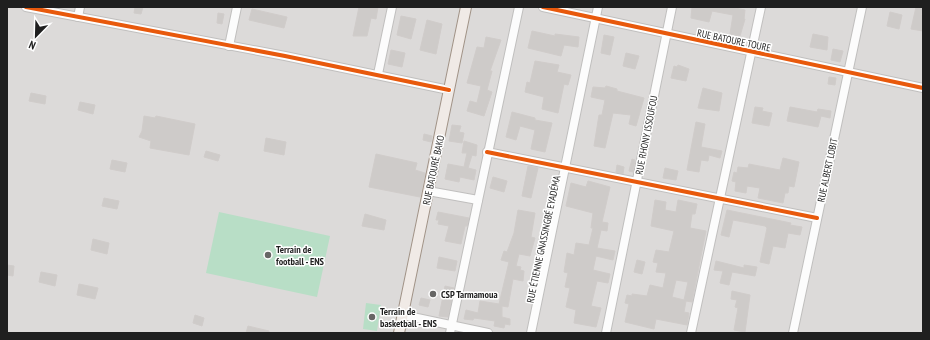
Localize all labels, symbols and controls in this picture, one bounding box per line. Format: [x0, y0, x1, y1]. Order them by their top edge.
north arrow [16, 16, 56, 56]
street label: RUE BATOURE TOURE [696, 26, 772, 55]
text: N [27, 38, 38, 53]
street label: RUE RHONY ISSOUFOU [632, 94, 661, 176]
street label: RUE BATOURÉ BAKO [420, 134, 447, 206]
street label: RUE ALBERT LOBIT [814, 136, 841, 203]
street label: RUE ÉTIENNE GNASSINGBÉ EYADÉMA [524, 174, 563, 304]
place label: Terrain de football - ENS [276, 243, 325, 268]
marker: Terrain de football - ENS [263, 250, 273, 260]
place label: CSP Tarmamoua [441, 288, 498, 301]
marker: CSP Tarmamoua [428, 289, 438, 299]
place label: Terrain de basketball - ENS [380, 305, 437, 330]
marker: Terrain de basketball - ENS [367, 312, 377, 322]

